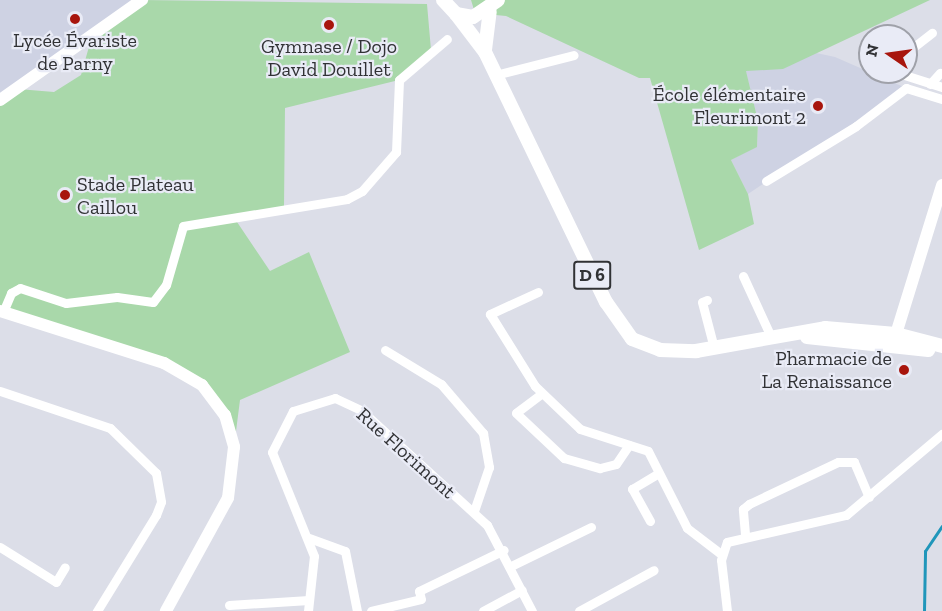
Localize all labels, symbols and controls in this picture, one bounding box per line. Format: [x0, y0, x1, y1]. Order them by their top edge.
marker: Lycée Évariste de Parny [68, 12, 82, 26]
marker: Gymnase / Dojo David Douillet [322, 18, 336, 32]
north arrow [858, 24, 918, 84]
place label: Lycée Évariste de Parny [13, 28, 137, 75]
place label: Gymnase / Dojo David Douillet [261, 35, 397, 82]
text: N [861, 42, 883, 58]
place label: École élémentaire Fleurimont 2 [653, 83, 806, 130]
marker: École élémentaire Fleurimont 2 [811, 99, 825, 113]
place label: Stade Plateau Caillou [77, 172, 194, 219]
marker: Stade Plateau Caillou [58, 188, 72, 202]
road number: D 6 [572, 260, 612, 290]
place label: Pharmacie de La Renaissance [761, 346, 892, 393]
marker: Pharmacie de La Renaissance [897, 363, 911, 377]
street label: Rue Florimont [352, 402, 460, 504]

